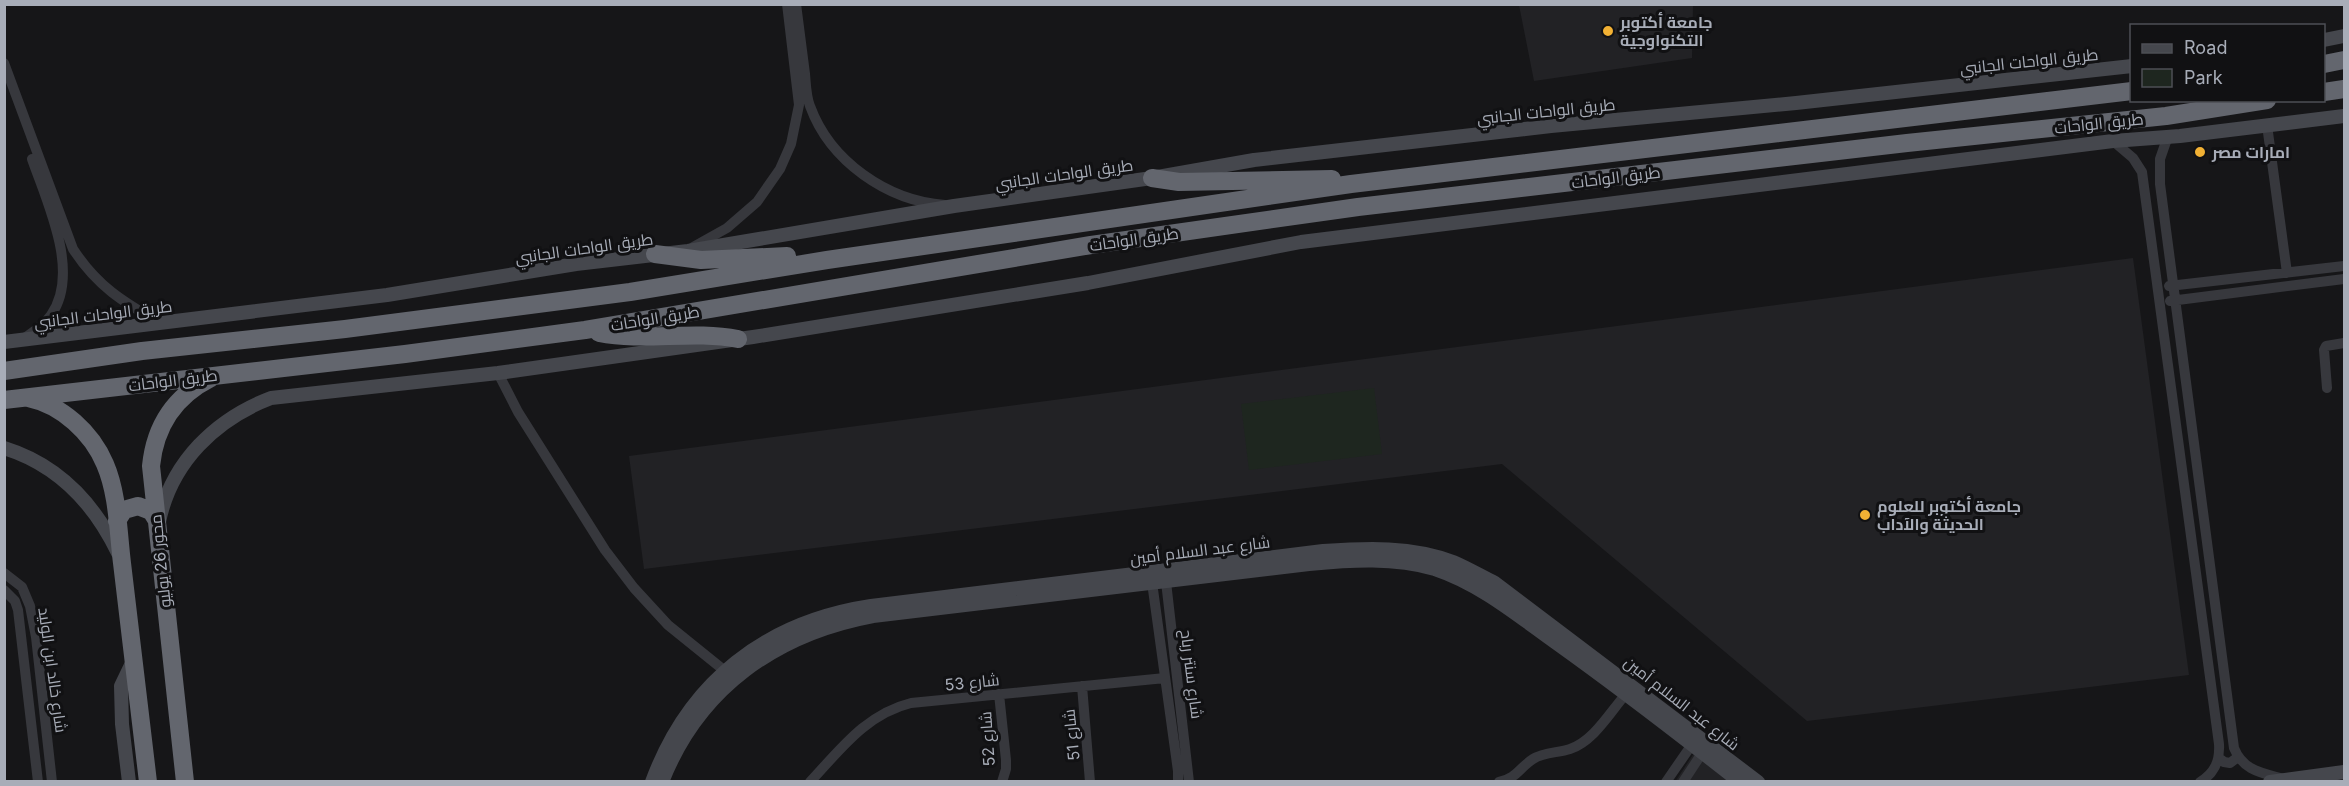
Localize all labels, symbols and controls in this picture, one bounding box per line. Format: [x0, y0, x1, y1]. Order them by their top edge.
place label: جامعة أكتوبر التكنواوجية [1619, 12, 1713, 50]
marker: جامعة أكتوبر التكنواوجية [1601, 24, 1615, 38]
legend [2130, 24, 2325, 102]
text: Road [2184, 37, 2227, 58]
street label: طريق الواحات الجانبي [1959, 44, 2100, 82]
text: Park [2184, 67, 2223, 88]
street label: طريق الواحات الجانبي [1476, 94, 1617, 132]
street label: طريق الواحات [2053, 108, 2145, 139]
place label: امارات مصر [2211, 142, 2290, 162]
marker: امارات مصر [2193, 145, 2207, 159]
street label: طريق الواحات الجانبي [994, 154, 1135, 198]
street label: طريق الواحات [1570, 162, 1662, 193]
street label: طريق الواحات [1088, 223, 1180, 256]
street label: طريق الواحات الجانبي [514, 228, 655, 272]
street label: طريق الواحات الجانبي [33, 296, 174, 336]
street label: طريق الواحات [609, 301, 701, 336]
street label: طريق الواحات [127, 365, 219, 396]
place label: جامعة أكتوبر للعلوم الحديثة والآداب [1877, 496, 2021, 534]
marker: جامعة أكتوبر للعلوم الحديثة والآداب [1858, 508, 1872, 522]
street label: محور 26 يوليو [145, 513, 175, 609]
street label: شارع عبد السلام أمين [1129, 531, 1271, 570]
street label: شارع خالد ابن الوليد [32, 606, 72, 734]
street label: شارع سنتر رباح [1175, 628, 1207, 720]
street label: شارع عبد السلام أمين [1619, 652, 1744, 756]
street label: شارع 53 [944, 669, 1001, 697]
street label: شارع 51 [1058, 708, 1086, 762]
street label: شارع 52 [975, 711, 1001, 767]

